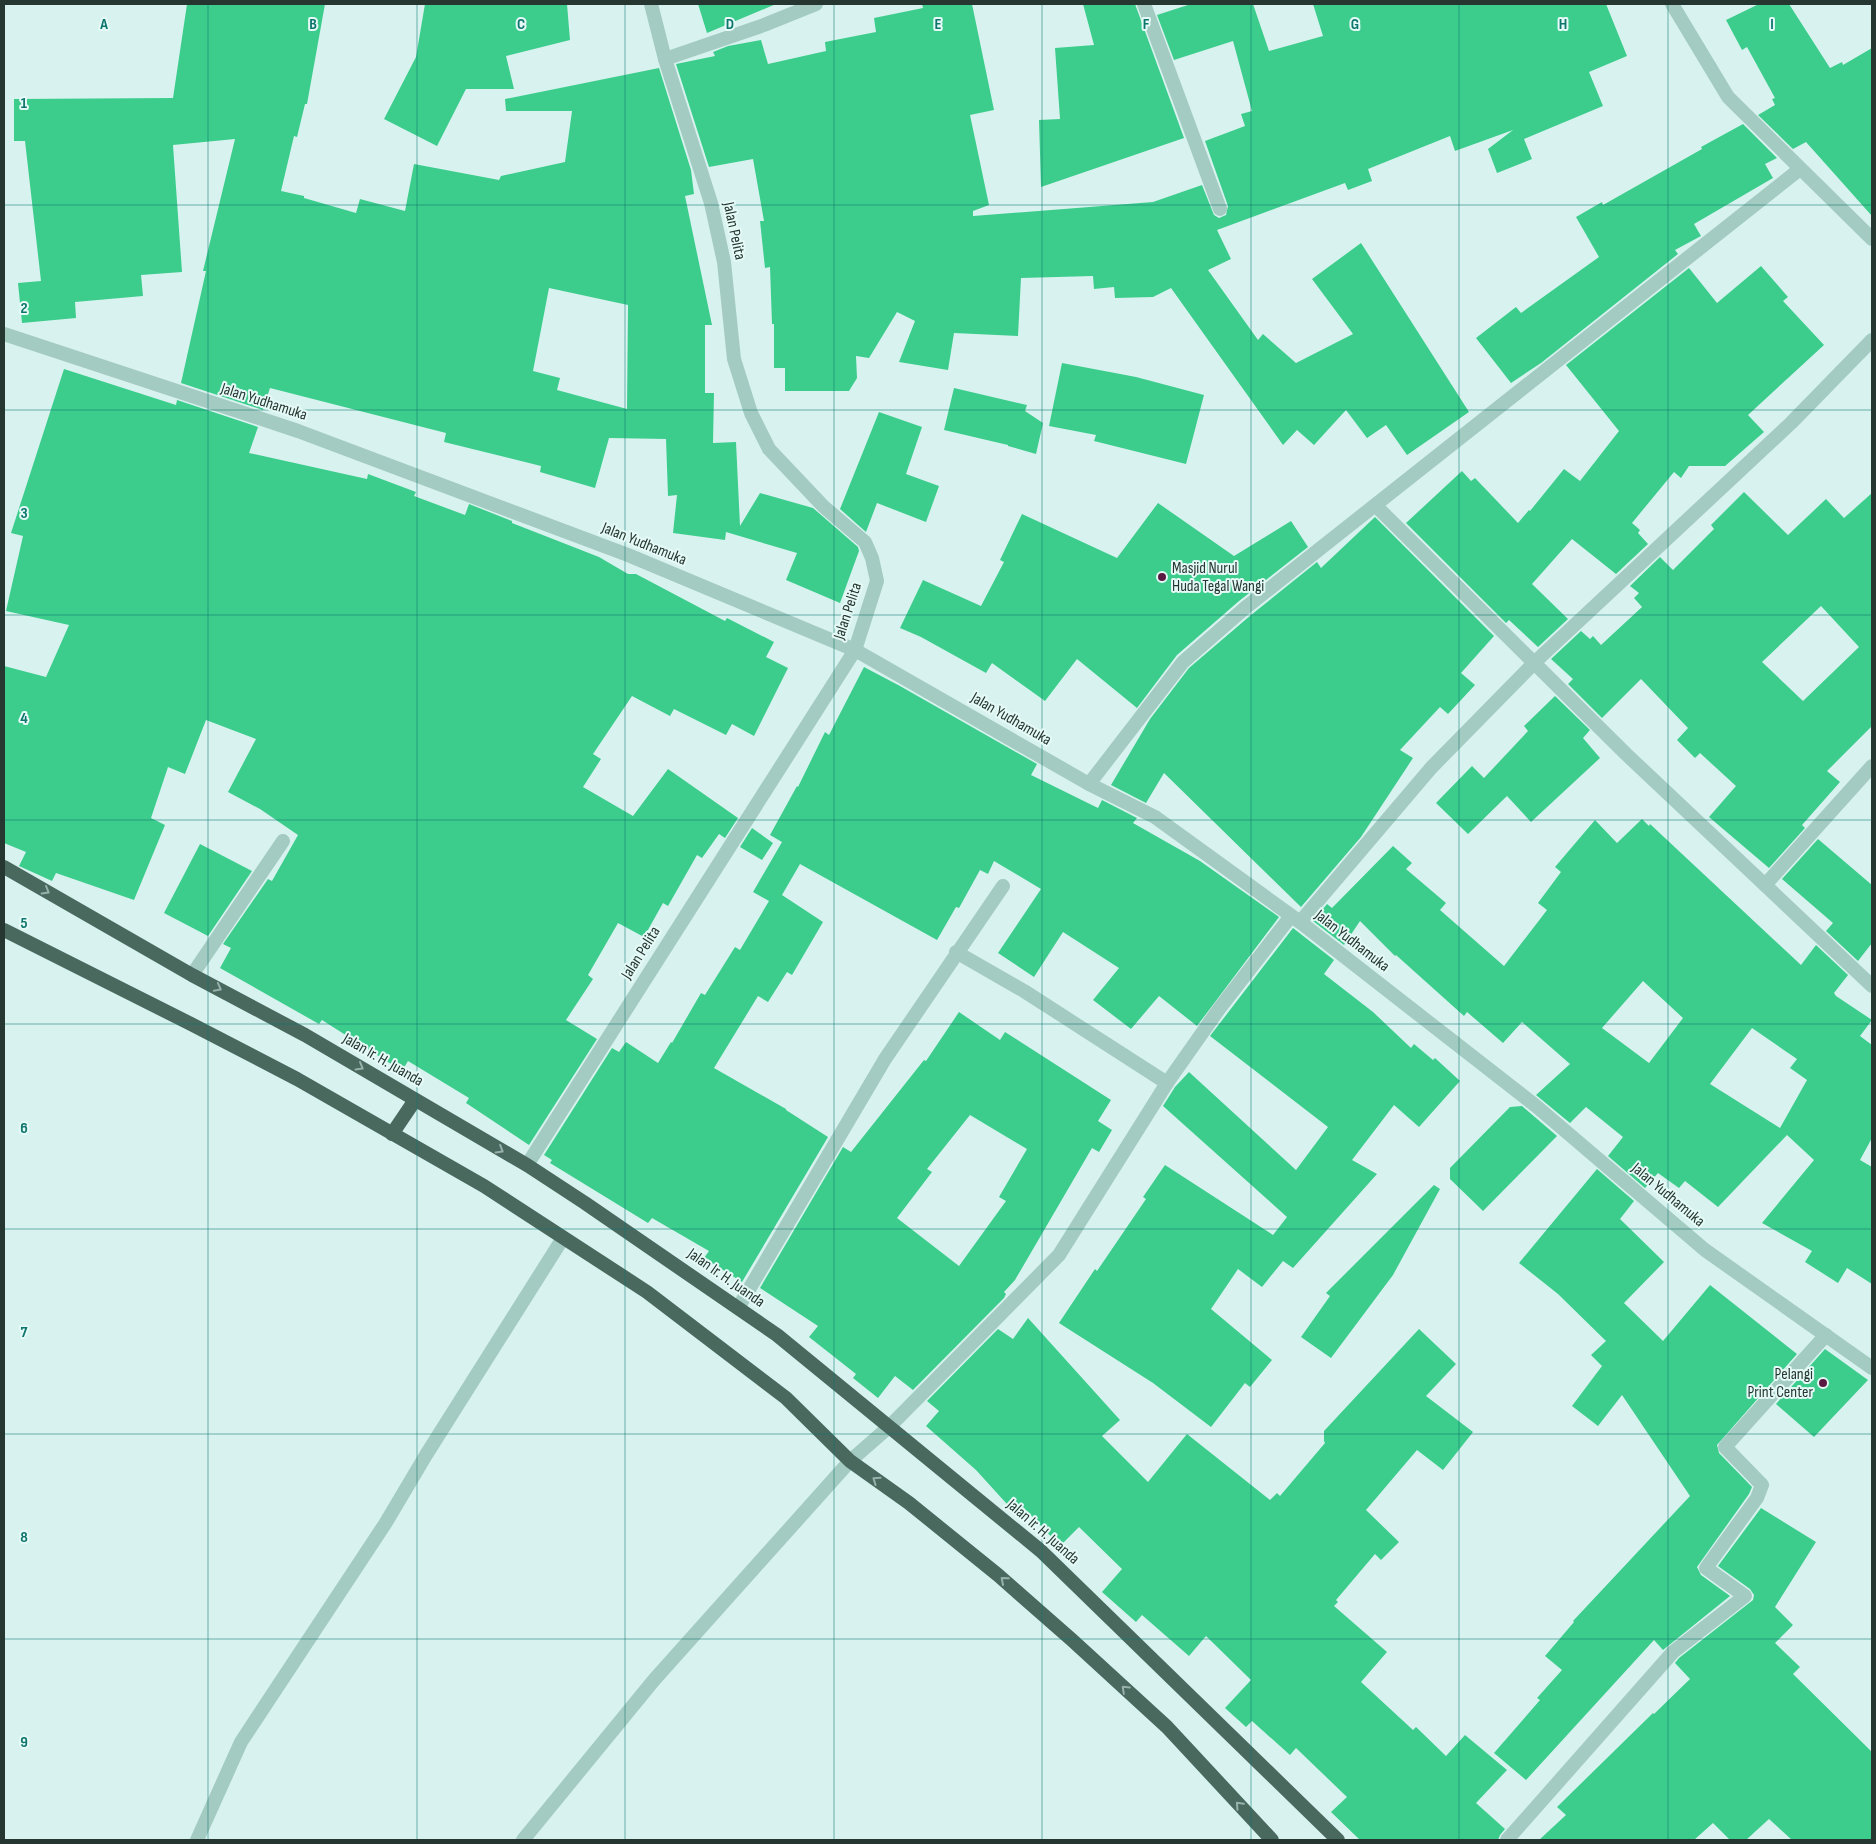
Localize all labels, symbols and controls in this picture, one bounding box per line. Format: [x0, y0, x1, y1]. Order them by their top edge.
text: A [99, 15, 108, 34]
text: B [309, 15, 317, 34]
text: C [517, 15, 525, 34]
text: D [726, 15, 734, 34]
text: E [935, 15, 942, 34]
text: F [1143, 15, 1150, 34]
text: G [1351, 15, 1359, 34]
text: H [1559, 15, 1567, 34]
text: I [1770, 15, 1774, 34]
text: 1 [21, 94, 28, 113]
street label: Jalan Pelita [718, 199, 749, 262]
text: 2 [20, 299, 28, 318]
street label: Jalan Yudhamuka [218, 379, 310, 425]
text: 3 [20, 504, 28, 523]
street label: Jalan Yudhamuka [598, 518, 689, 570]
place label: Masjid Nurul Huda Tegal Wangi [1172, 559, 1264, 596]
marker: Masjid Nurul Huda Tegal Wangi [1156, 571, 1168, 583]
street label: Jalan Pelita [830, 580, 866, 643]
street label: Jalan Yudhamuka [967, 688, 1055, 750]
text: 4 [20, 709, 28, 728]
one-way arrow [41, 885, 50, 895]
street label: Jalan Yudhamuka [1310, 905, 1393, 976]
text: 5 [20, 914, 28, 933]
street label: Jalan Pelita [617, 923, 665, 984]
one-way arrow [212, 982, 221, 992]
street label: Jalan Ir. H. Juanda [338, 1029, 427, 1091]
one-way arrow [354, 1061, 363, 1071]
text: 6 [20, 1119, 28, 1138]
one-way arrow [494, 1143, 503, 1153]
street label: Jalan Yudhamuka [1627, 1158, 1708, 1231]
street label: Jalan Ir. H. Juanda [683, 1244, 768, 1312]
text: 7 [21, 1323, 28, 1342]
place label: Pelangi Print Center [1748, 1365, 1813, 1402]
marker: Pelangi Print Center [1817, 1377, 1829, 1389]
one-way arrow [872, 1477, 882, 1486]
street label: Jalan Ir. H. Juanda [1002, 1495, 1083, 1569]
text: 8 [20, 1528, 28, 1547]
one-way arrow [1000, 1577, 1009, 1586]
one-way arrow [1122, 1686, 1131, 1695]
text: 9 [20, 1733, 28, 1752]
one-way arrow [1236, 1801, 1245, 1810]

